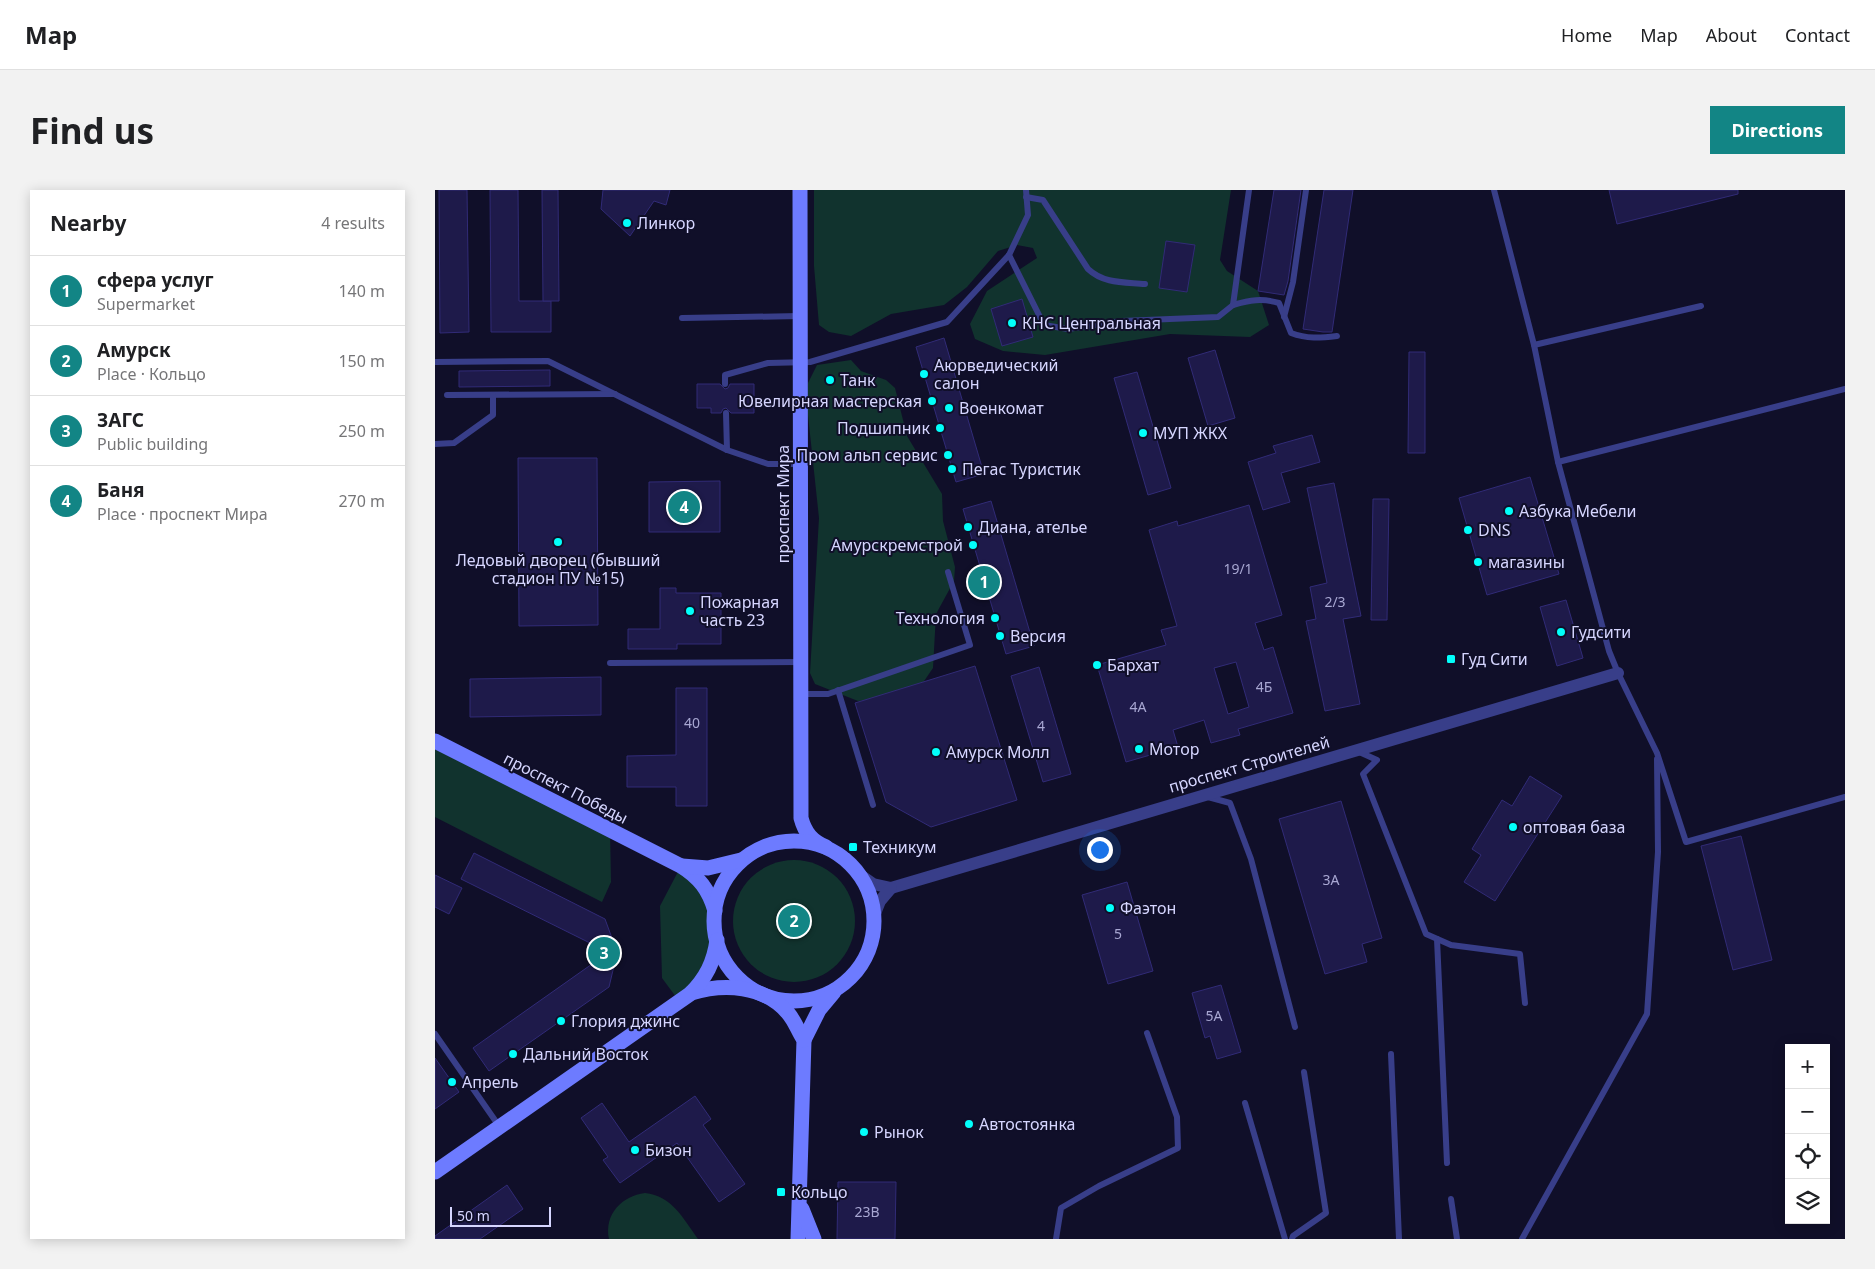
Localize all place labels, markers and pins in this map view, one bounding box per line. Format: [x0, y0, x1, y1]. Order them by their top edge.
place label: Линкор [637, 212, 695, 234]
marker: Линкор [621, 217, 633, 229]
place label: КНС Центральная [1022, 312, 1161, 334]
marker: КНС Центральная [1006, 317, 1018, 329]
place label: Аюрведический салон [934, 354, 1059, 394]
marker: Аюрведический салон [918, 368, 930, 380]
place label: Танк [840, 369, 876, 391]
marker: Танк [824, 374, 836, 386]
place label: Ювелирная мастерская [738, 390, 922, 412]
marker: Ювелирная мастерская [926, 395, 938, 407]
place label: Военкомат [959, 397, 1044, 419]
marker: Военкомат [943, 402, 955, 414]
place label: Подшипник [837, 417, 930, 439]
marker: Подшипник [934, 422, 946, 434]
place label: МУП ЖКХ [1153, 422, 1228, 444]
marker: МУП ЖКХ [1137, 427, 1149, 439]
place label: Пром альп сервис [797, 444, 938, 466]
marker: Пром альп сервис [942, 449, 954, 461]
place label: Пегас Туристик [962, 458, 1081, 480]
marker: Пегас Туристик [946, 463, 958, 475]
pin: 4 [668, 488, 700, 526]
place label: Азбука Мебели [1519, 500, 1637, 522]
marker: Азбука Мебели [1503, 505, 1515, 517]
place label: Диана, ателье [978, 516, 1088, 538]
place label: DNS [1478, 519, 1511, 541]
marker: Диана, ателье [962, 521, 974, 533]
marker: DNS [1462, 524, 1474, 536]
place label: Амурскремстрой [831, 534, 963, 556]
marker: Ледовый дворец (бывший cтадион ПУ №15) [552, 536, 564, 548]
marker: Амурскремстрой [967, 539, 979, 551]
place label: Ледовый дворец (бывший cтадион ПУ №15) [456, 549, 660, 589]
place label: магазины [1488, 551, 1565, 573]
marker: магазины [1472, 556, 1484, 568]
pin: 1 [968, 563, 1000, 601]
place label: Пожарная часть 23 [700, 591, 779, 631]
marker: Пожарная часть 23 [684, 605, 696, 617]
place label: Технология [896, 607, 985, 629]
marker: Технология [989, 612, 1001, 624]
place label: Гудсити [1571, 621, 1631, 643]
place label: Версия [1010, 625, 1066, 647]
marker: Гудсити [1555, 626, 1567, 638]
marker: Версия [994, 630, 1006, 642]
place label: Гуд Сити [1461, 648, 1528, 670]
marker: Гуд Сити [1445, 653, 1457, 665]
place label: Бархат [1107, 654, 1160, 676]
marker: Бархат [1091, 659, 1103, 671]
place label: Мотор [1149, 738, 1199, 760]
place label: Амурск Молл [946, 741, 1050, 763]
marker: Мотор [1133, 743, 1145, 755]
marker: Амурск Молл [930, 746, 942, 758]
place label: оптовая база [1523, 816, 1625, 838]
marker: оптовая база [1507, 821, 1519, 833]
place label: Техникум [863, 836, 937, 858]
marker: Техникум [847, 841, 859, 853]
place label: Фаэтон [1120, 897, 1176, 919]
pin: 2 [778, 902, 810, 940]
marker: Фаэтон [1104, 902, 1116, 914]
pin: 3 [588, 934, 620, 972]
place label: Глория джинс [571, 1010, 680, 1032]
marker: Глория джинс [555, 1015, 567, 1027]
place label: Дальний Восток [523, 1043, 649, 1065]
marker: Дальний Восток [507, 1048, 519, 1060]
place label: Апрель [462, 1071, 519, 1093]
marker: Апрель [446, 1076, 458, 1088]
place label: Автостоянка [979, 1113, 1076, 1135]
marker: Автостоянка [963, 1118, 975, 1130]
place label: Рынок [874, 1121, 924, 1143]
marker: Рынок [858, 1126, 870, 1138]
place label: Бизон [645, 1139, 692, 1161]
marker: Бизон [629, 1144, 641, 1156]
place label: Кольцо [791, 1181, 848, 1203]
marker: Кольцо [775, 1186, 787, 1198]

